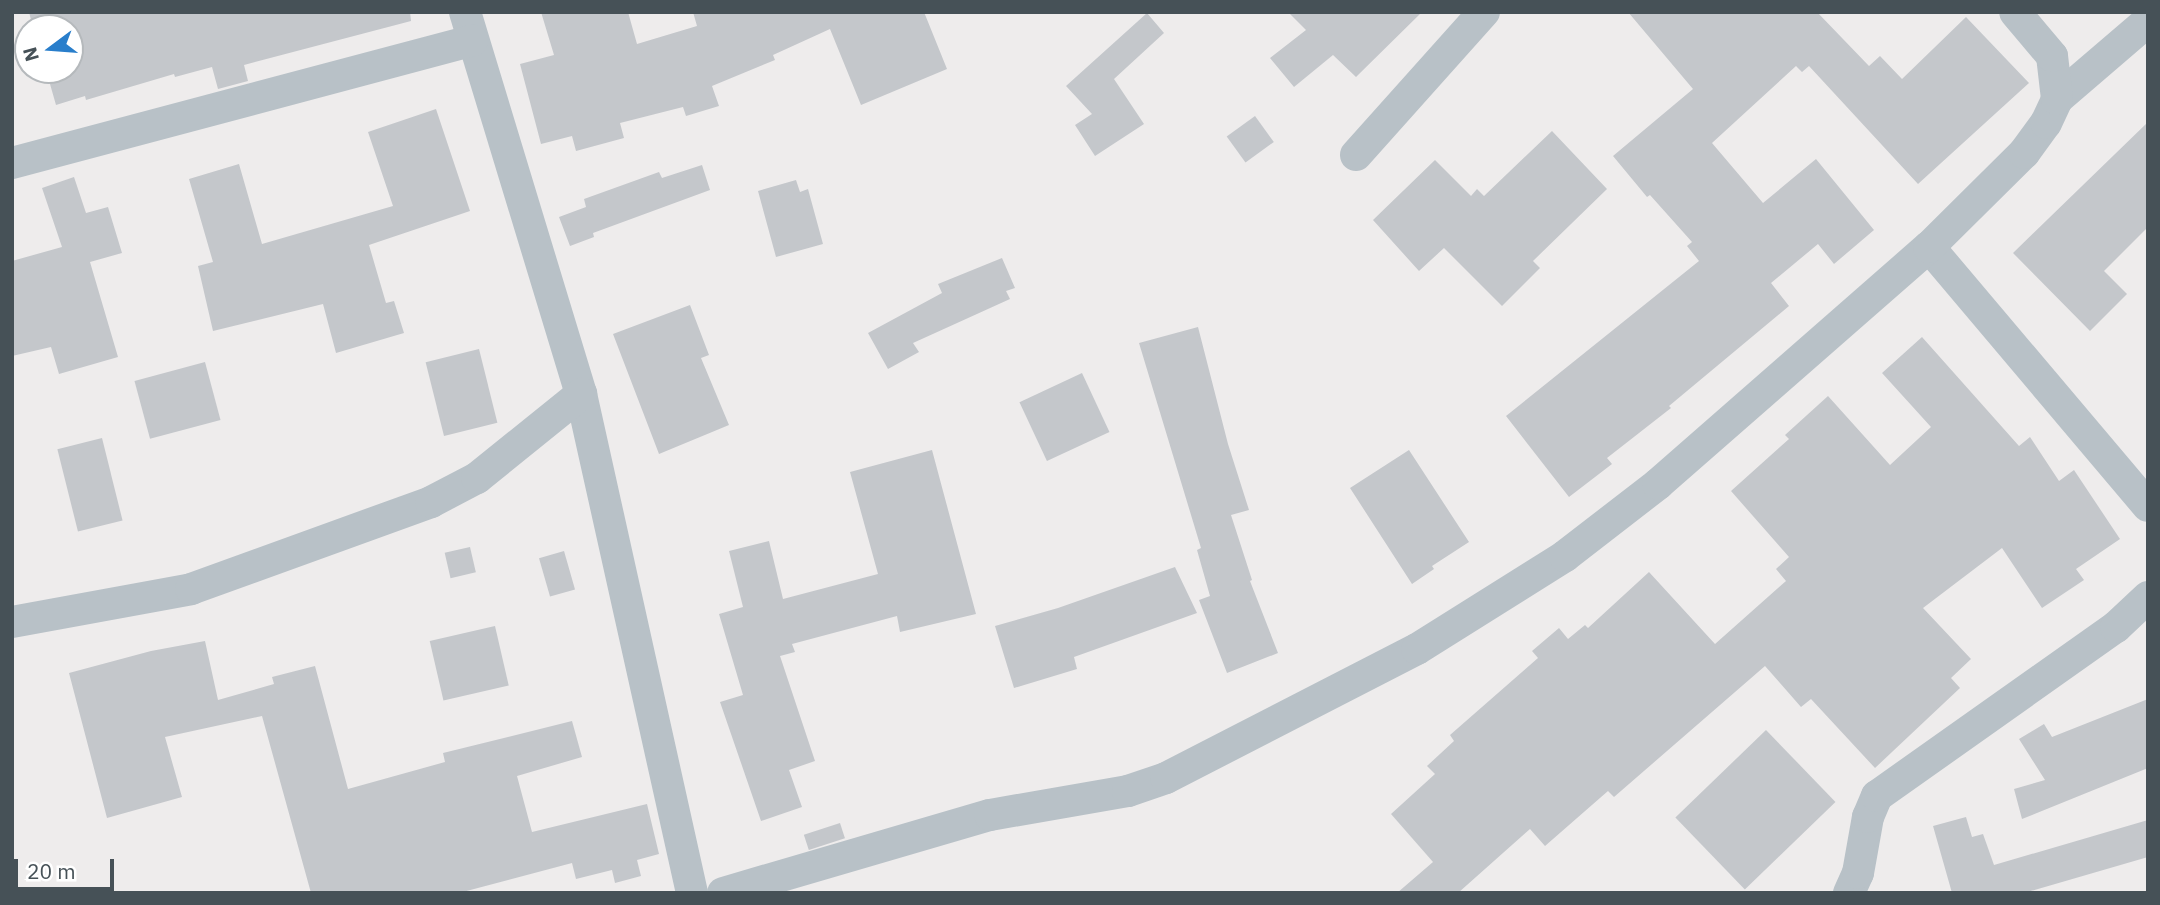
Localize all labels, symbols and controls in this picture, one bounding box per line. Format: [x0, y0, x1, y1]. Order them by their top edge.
north arrow [14, 14, 84, 84]
text: N [17, 44, 44, 64]
scale bar [18, 846, 117, 890]
text: 20 m [27, 857, 76, 885]

